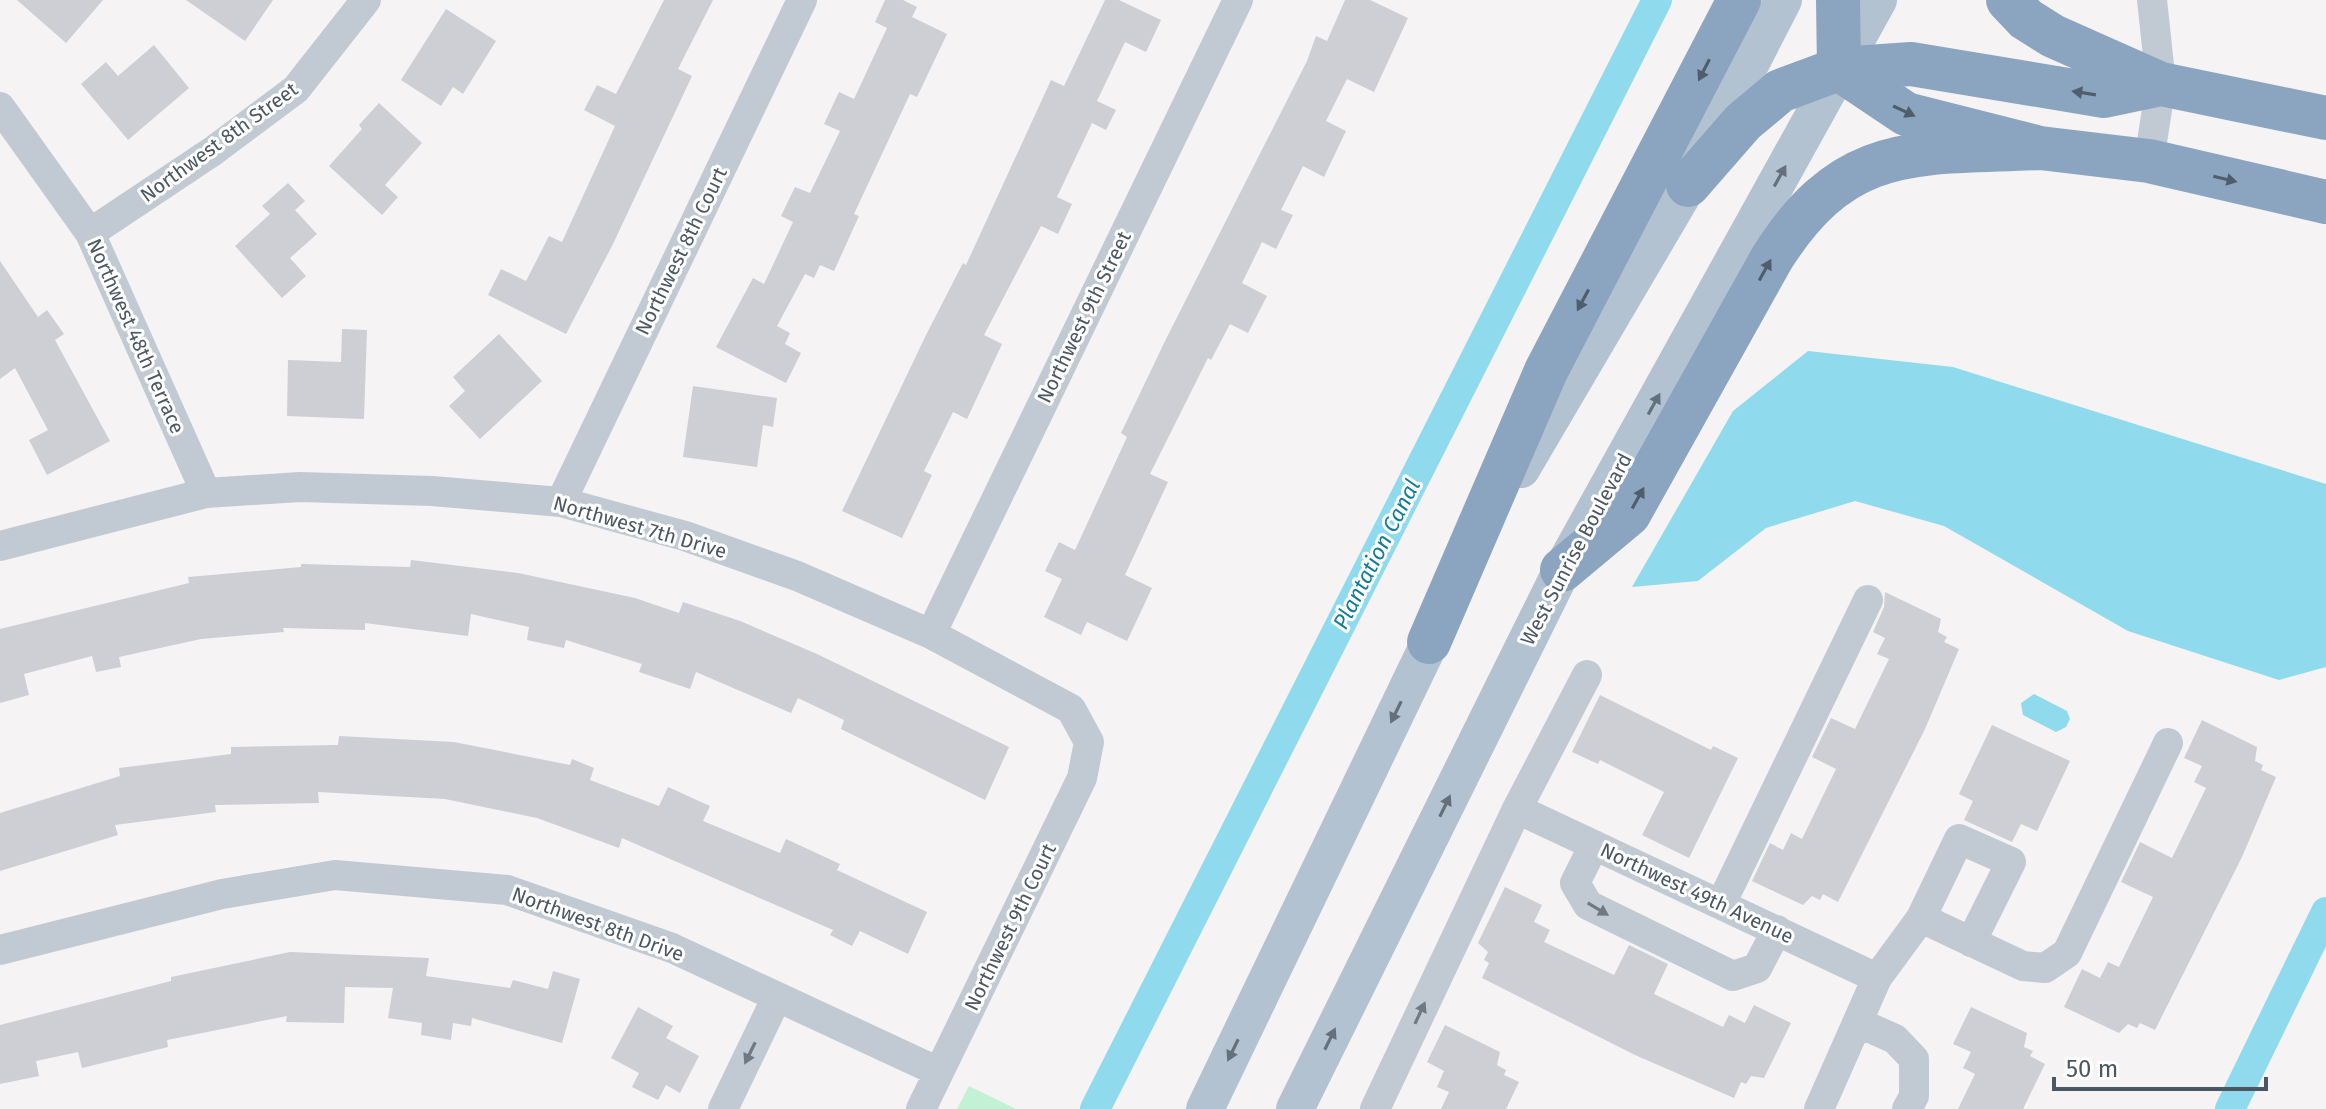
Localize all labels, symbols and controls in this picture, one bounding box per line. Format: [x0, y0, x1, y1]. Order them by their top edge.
one-way arrow [1697, 58, 1710, 81]
street label: Northwest 8th Street [136, 76, 303, 207]
one-way arrow [2071, 86, 2096, 98]
one-way arrow [1893, 104, 1916, 118]
street label: Northwest 8th Court [630, 163, 732, 339]
one-way arrow [1773, 165, 1787, 187]
one-way arrow [2212, 173, 2237, 186]
street label: Northwest 9th Street [1032, 227, 1136, 407]
street label: Northwest 48th Terrace [82, 235, 190, 437]
one-way arrow [1758, 259, 1772, 282]
one-way arrow [1577, 289, 1591, 311]
one-way arrow [1647, 393, 1661, 415]
street label: West Sunrise Boulevard [1515, 449, 1637, 649]
water label: Plantation Canal [1327, 475, 1426, 634]
one-way arrow [1631, 486, 1645, 509]
street label: Northwest 7th Drive [551, 491, 729, 563]
one-way arrow [1389, 701, 1402, 724]
one-way arrow [1438, 795, 1452, 818]
street label: Northwest 49th Avenue [1597, 838, 1797, 948]
street label: Northwest 9th Court [959, 839, 1061, 1014]
street label: Northwest 8th Drive [509, 882, 687, 966]
one-way arrow [1586, 901, 1609, 916]
one-way arrow [1413, 1001, 1427, 1025]
one-way arrow [1323, 1028, 1336, 1051]
one-way arrow [1226, 1039, 1240, 1062]
one-way arrow [743, 1041, 757, 1065]
scale bar [2054, 1041, 2266, 1091]
text: 50 m [2066, 1055, 2118, 1083]

